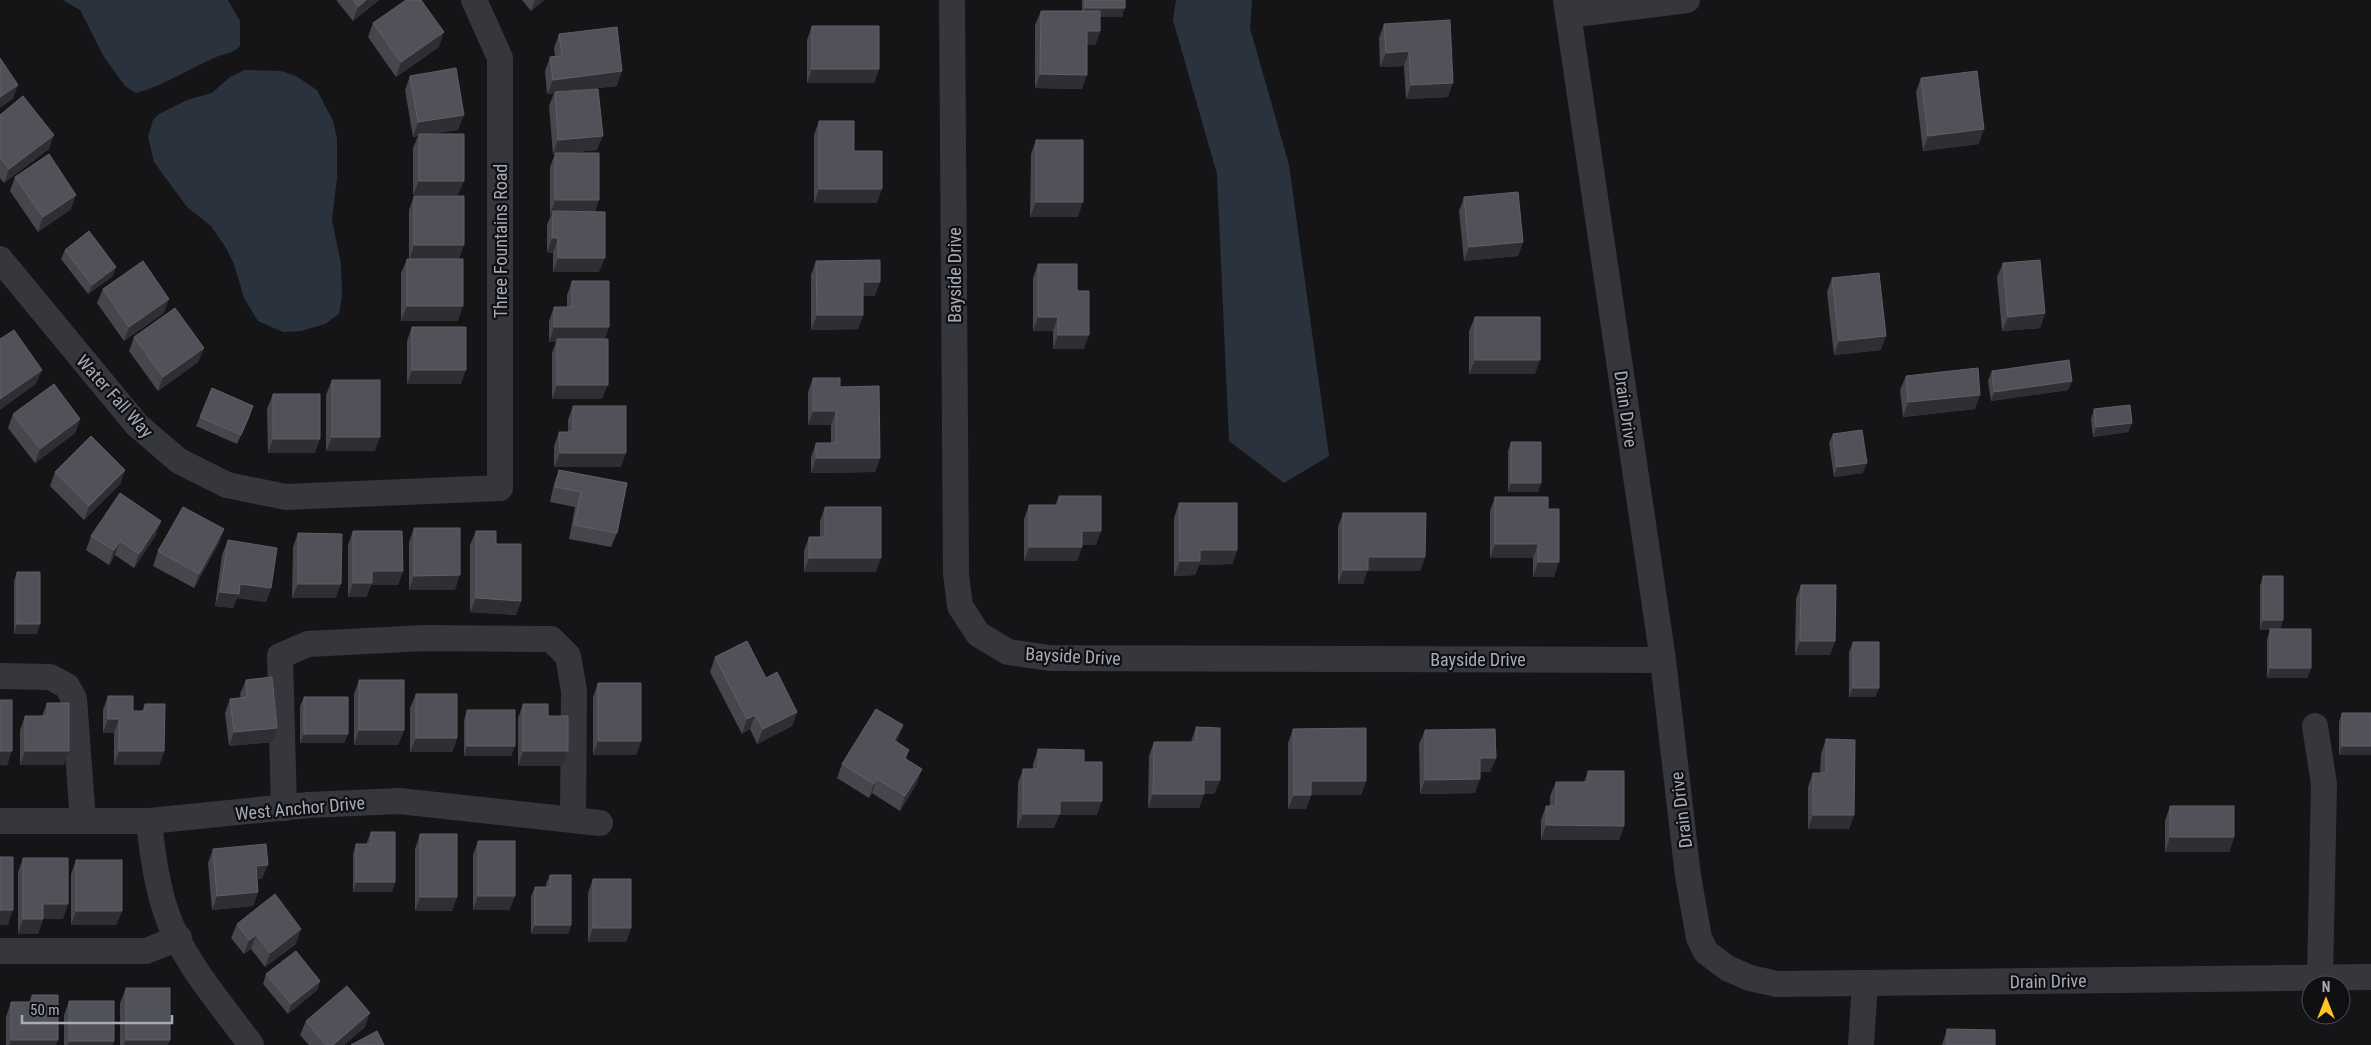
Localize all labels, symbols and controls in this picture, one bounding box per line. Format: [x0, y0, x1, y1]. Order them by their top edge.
street label: Three Fountains Road [490, 164, 511, 318]
street label: Bayside Drive [944, 227, 965, 323]
street label: Water Fall Way [72, 350, 158, 442]
street label: Drain Drive [1610, 369, 1642, 449]
street label: Bayside Drive [1025, 643, 1121, 669]
street label: Bayside Drive [1430, 649, 1526, 670]
street label: Drain Drive [1666, 771, 1696, 849]
street label: West Anchor Drive [234, 792, 366, 824]
street label: Drain Drive [2009, 970, 2087, 992]
north arrow [2301, 975, 2351, 1025]
text: N [2322, 979, 2330, 995]
scale bar [22, 992, 172, 1024]
text: 50 m [30, 1001, 60, 1019]

